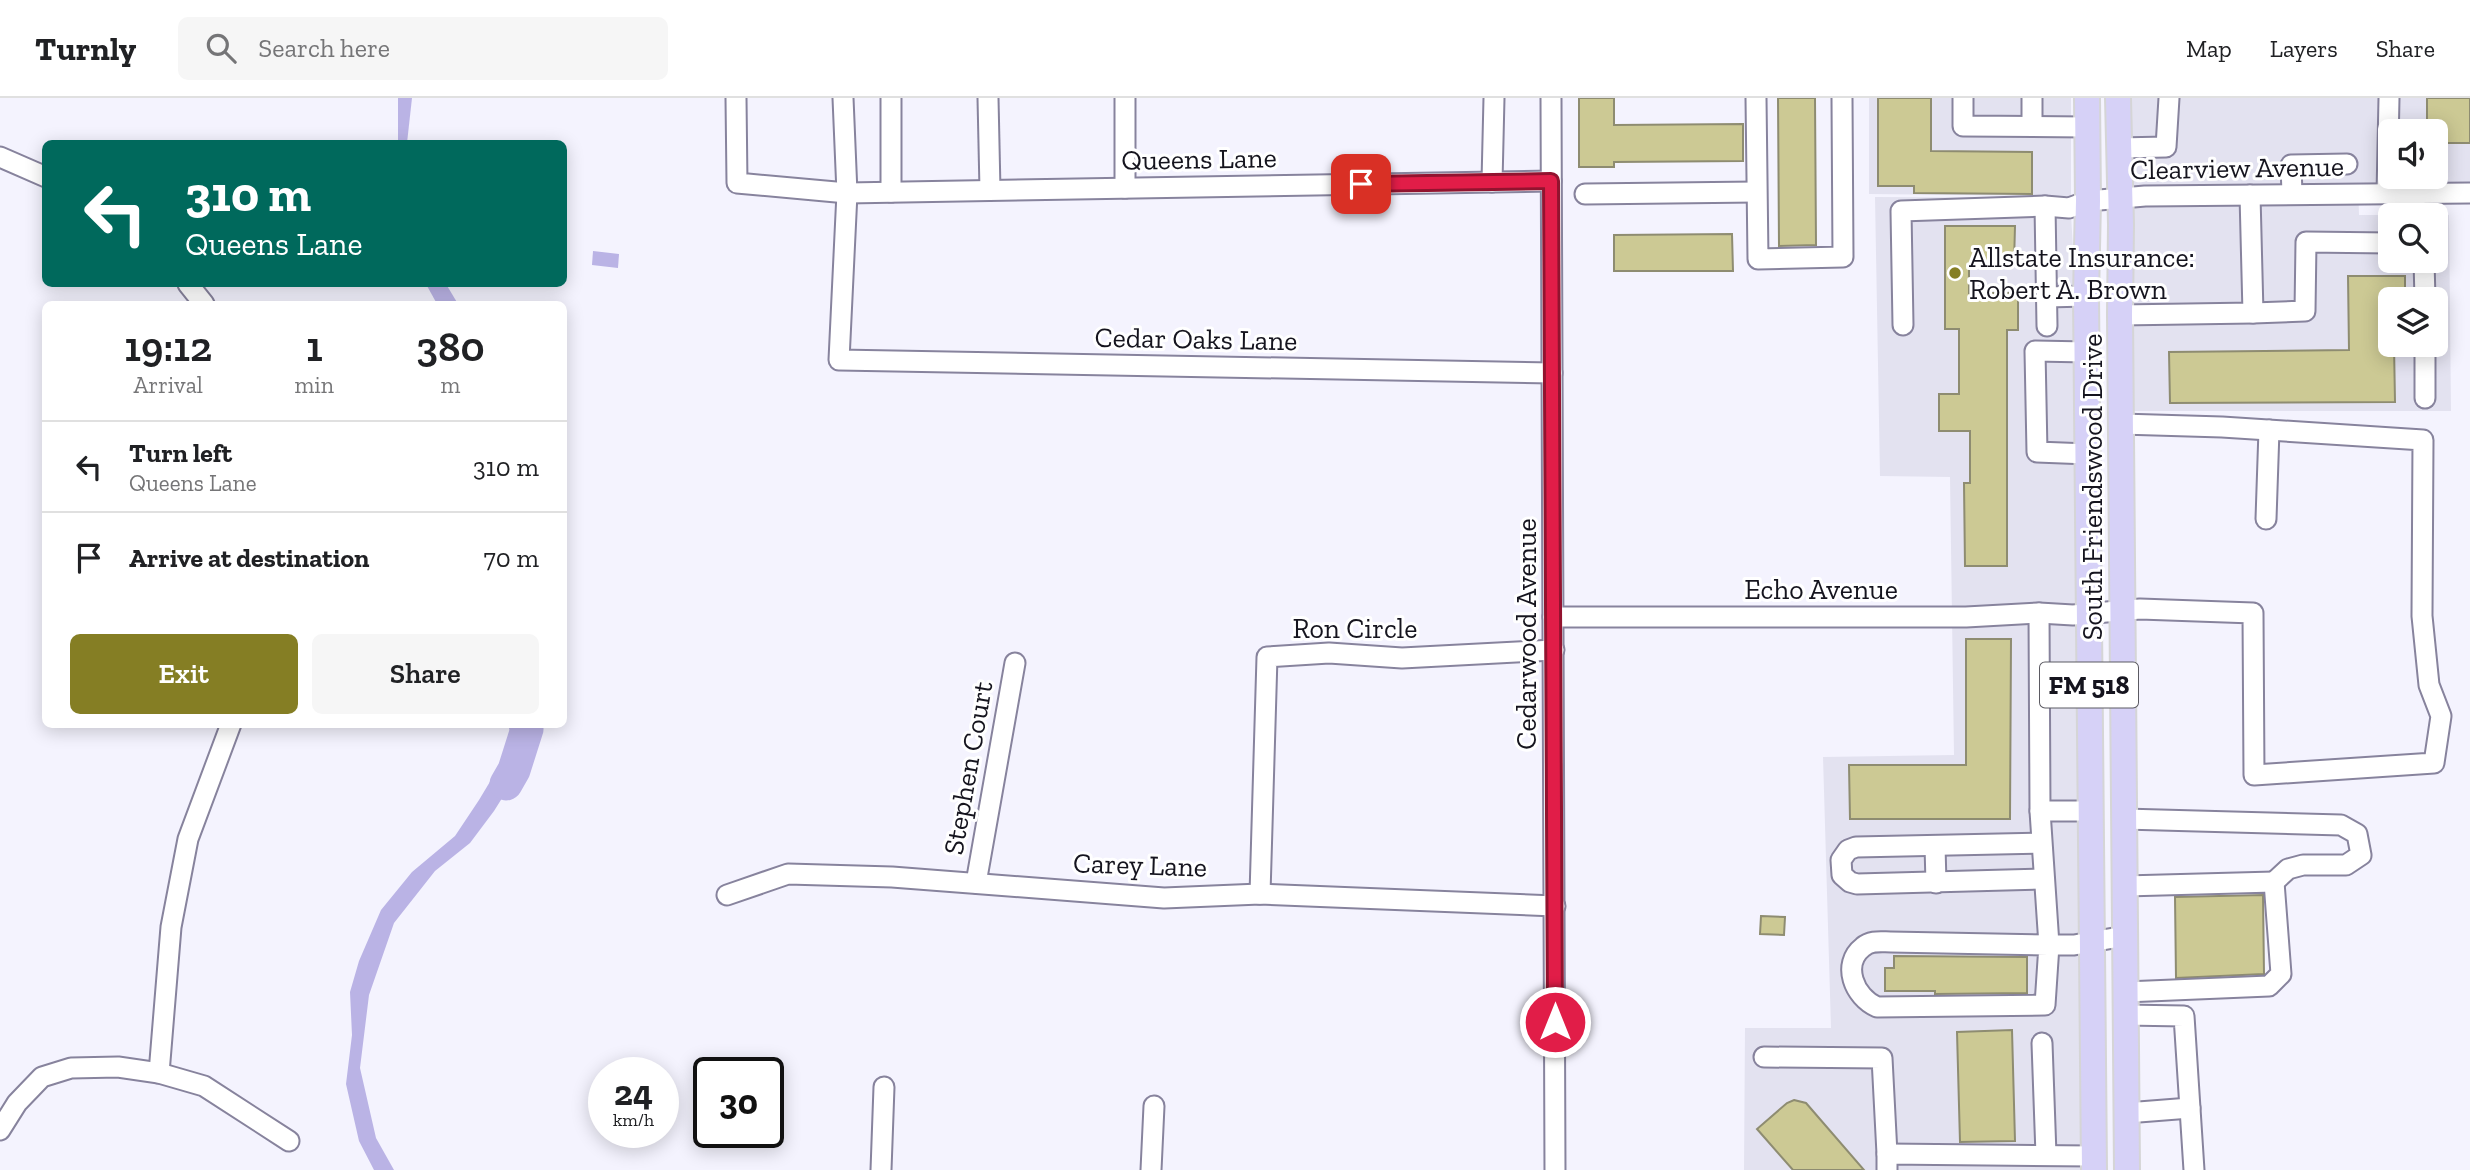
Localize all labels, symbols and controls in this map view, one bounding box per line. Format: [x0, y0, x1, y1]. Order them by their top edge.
search box [178, 17, 668, 80]
text: Turnly [35, 29, 136, 68]
icon: search [202, 29, 240, 67]
text: Search here [258, 32, 390, 64]
text: Map [2186, 34, 2232, 63]
text: Layers [2270, 34, 2338, 63]
text: Share [2376, 34, 2435, 63]
map controls [2378, 119, 2448, 357]
button: sound [2378, 119, 2448, 189]
street label: Queens Lane [1121, 141, 1277, 177]
street label: Clearview Avenue [2130, 150, 2344, 186]
pin [1331, 154, 1391, 214]
text: 310 m [185, 165, 311, 224]
icon: arrive [1342, 165, 1380, 203]
icon: left [70, 168, 161, 259]
button: search [2378, 203, 2448, 273]
text: Queens Lane [185, 225, 362, 263]
place label: Allstate Insurance: Robert A. Brown [1969, 241, 2195, 306]
marker: Allstate Insurance: Robert A. Brown [1947, 265, 1963, 281]
button: layers [2378, 287, 2448, 357]
text: 19:12 [124, 321, 212, 372]
text: 1 [306, 321, 323, 372]
text: 380 [416, 321, 485, 372]
street label: Cedar Oaks Lane [1094, 321, 1298, 357]
street label: South Friendswood Drive [2076, 334, 2109, 640]
text: Arrival [134, 371, 203, 399]
text: min [295, 371, 334, 399]
text: m [441, 371, 460, 399]
text: Turn left [129, 437, 232, 469]
icon: left [70, 448, 108, 486]
text: 310 m [473, 451, 539, 483]
text: Queens Lane [129, 469, 257, 497]
street label: Cedarwood Avenue [1510, 518, 1543, 750]
icon: arrive [70, 539, 108, 577]
text: Arrive at destination [129, 542, 369, 574]
text: 70 m [483, 542, 539, 574]
street label: Echo Avenue [1744, 573, 1898, 606]
street label: Ron Circle [1293, 612, 1417, 645]
button: Exit [70, 634, 298, 714]
button: Share [312, 634, 539, 714]
road number: FM 518 [2040, 663, 2138, 708]
street label: Stephen Court [937, 678, 1000, 857]
street label: Carey Lane [1072, 846, 1208, 884]
position arrow [1518, 985, 1592, 1059]
speed limit sign: 30 [693, 1057, 784, 1148]
text: 24 [614, 1072, 653, 1114]
text: km/h [613, 1109, 654, 1131]

